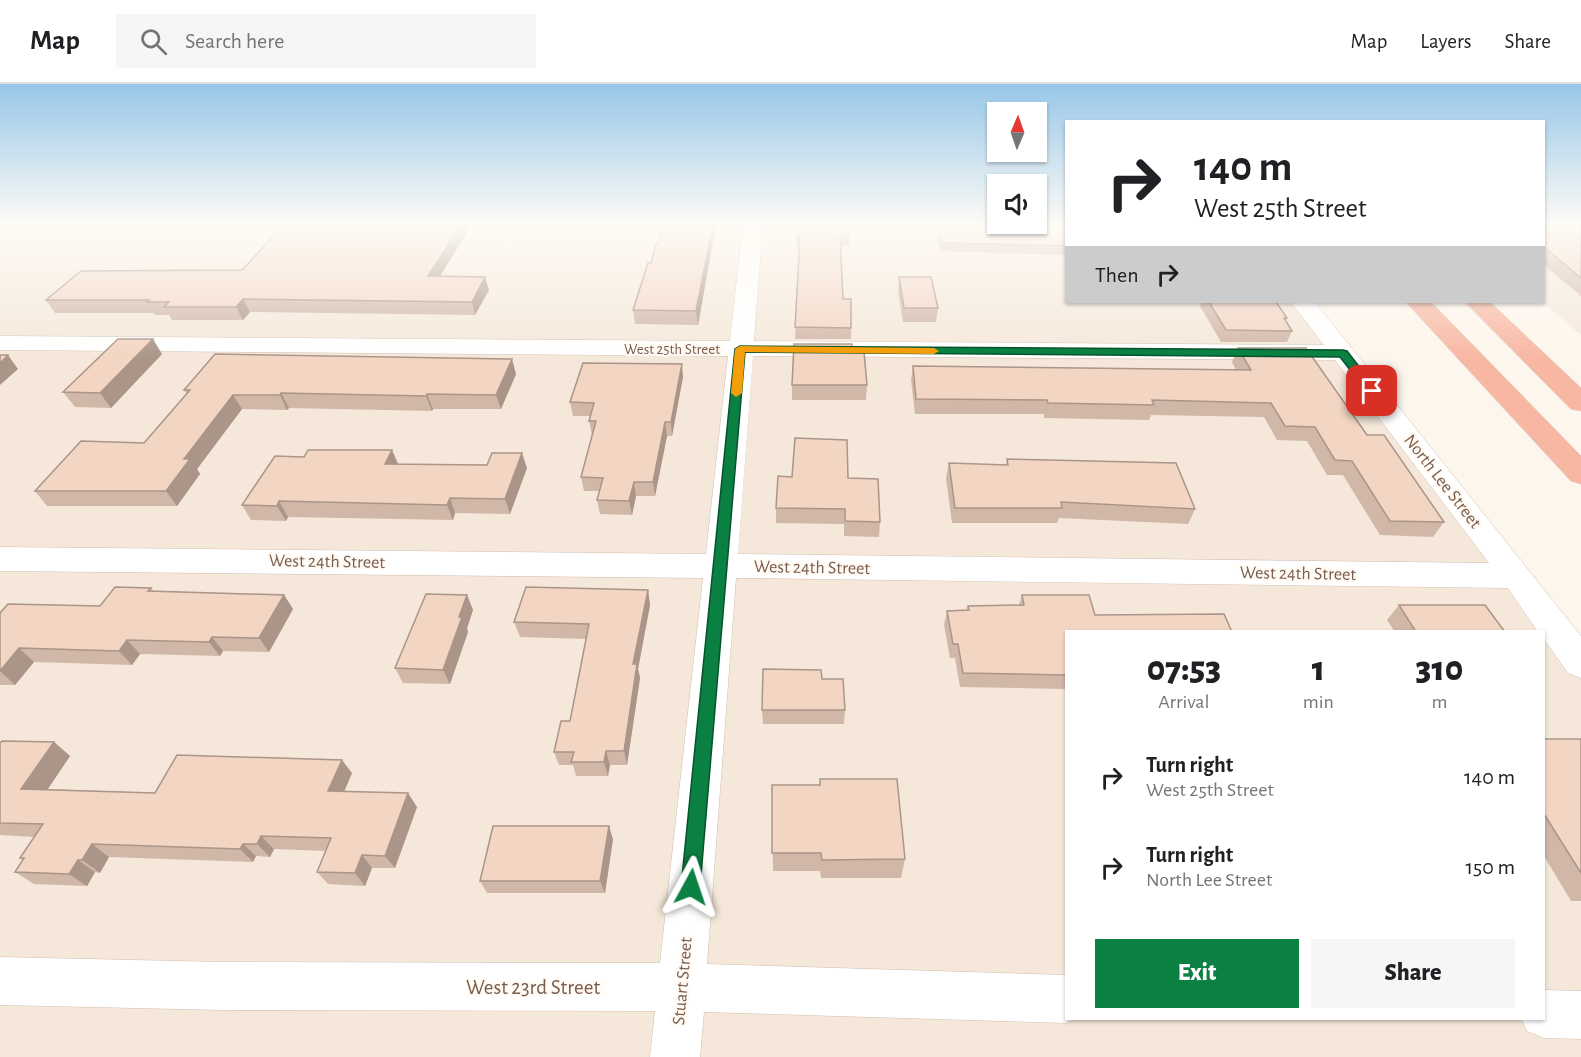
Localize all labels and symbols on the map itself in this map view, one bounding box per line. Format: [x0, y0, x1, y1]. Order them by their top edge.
north arrow [987, 102, 1047, 162]
street label: West 25th Street [624, 342, 720, 357]
pin [1346, 365, 1397, 416]
street label: North Lee Street [1400, 431, 1484, 532]
street label: West 24th Street [269, 552, 386, 572]
street label: West 24th Street [754, 558, 871, 578]
street label: West 24th Street [1240, 564, 1357, 584]
position arrow [659, 855, 723, 919]
street label: Stuart Street [670, 936, 696, 1026]
street label: West 23rd Street [466, 977, 600, 998]

